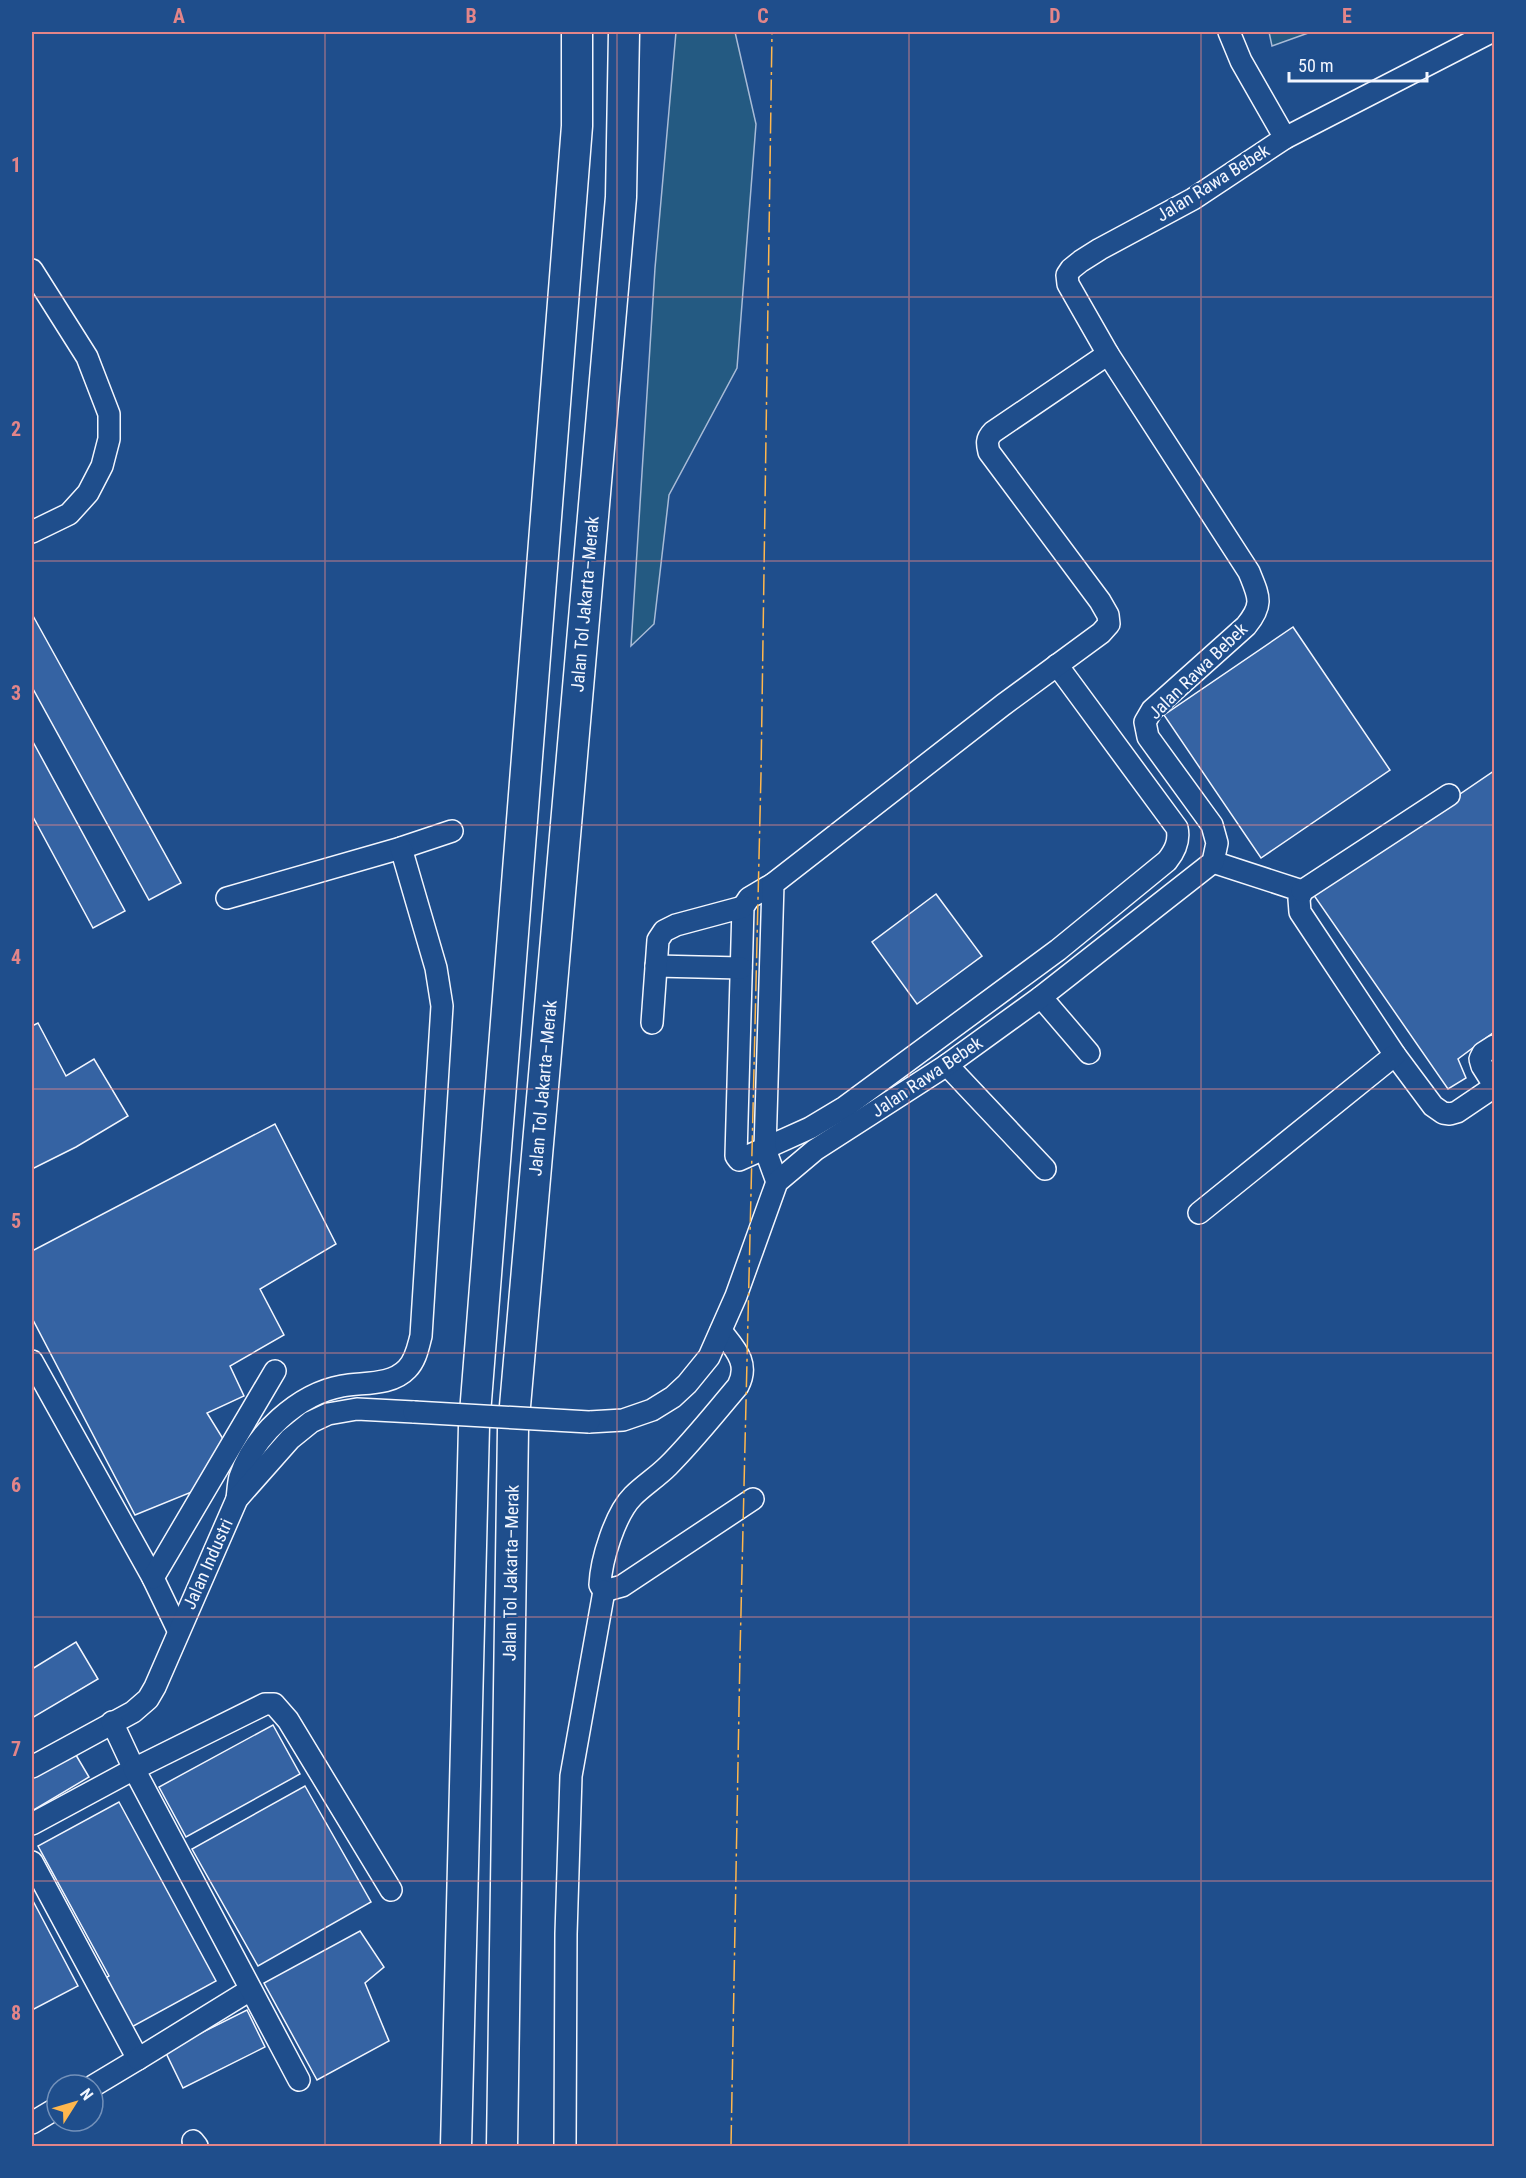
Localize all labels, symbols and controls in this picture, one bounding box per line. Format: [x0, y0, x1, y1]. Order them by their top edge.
text: A [173, 4, 185, 28]
text: B [465, 4, 477, 28]
text: C [757, 4, 769, 28]
text: D [1049, 4, 1061, 28]
text: E [1342, 4, 1352, 28]
scale bar [1289, 45, 1427, 83]
text: 50 m [1298, 55, 1333, 76]
street label: Jalan Rawa Bebek [1152, 139, 1273, 226]
text: 1 [11, 153, 21, 177]
text: 2 [11, 417, 21, 441]
street label: Jalan Tol Jakarta–Merak [566, 515, 603, 693]
street label: Jalan Rawa Bebek [1144, 618, 1251, 723]
text: 3 [11, 681, 21, 705]
text: 4 [11, 945, 21, 969]
street label: Jalan Tol Jakarta–Merak [524, 999, 561, 1177]
street label: Jalan Rawa Bebek [867, 1032, 986, 1121]
text: 5 [11, 1209, 21, 1233]
text: 6 [11, 1473, 21, 1497]
street label: Jalan Tol Jakarta–Merak [498, 1485, 523, 1661]
street label: Jalan Industri [178, 1515, 237, 1612]
text: 7 [11, 1737, 21, 1761]
text: 8 [11, 2001, 21, 2025]
north arrow [45, 2073, 105, 2133]
text: N [76, 2085, 97, 2104]

